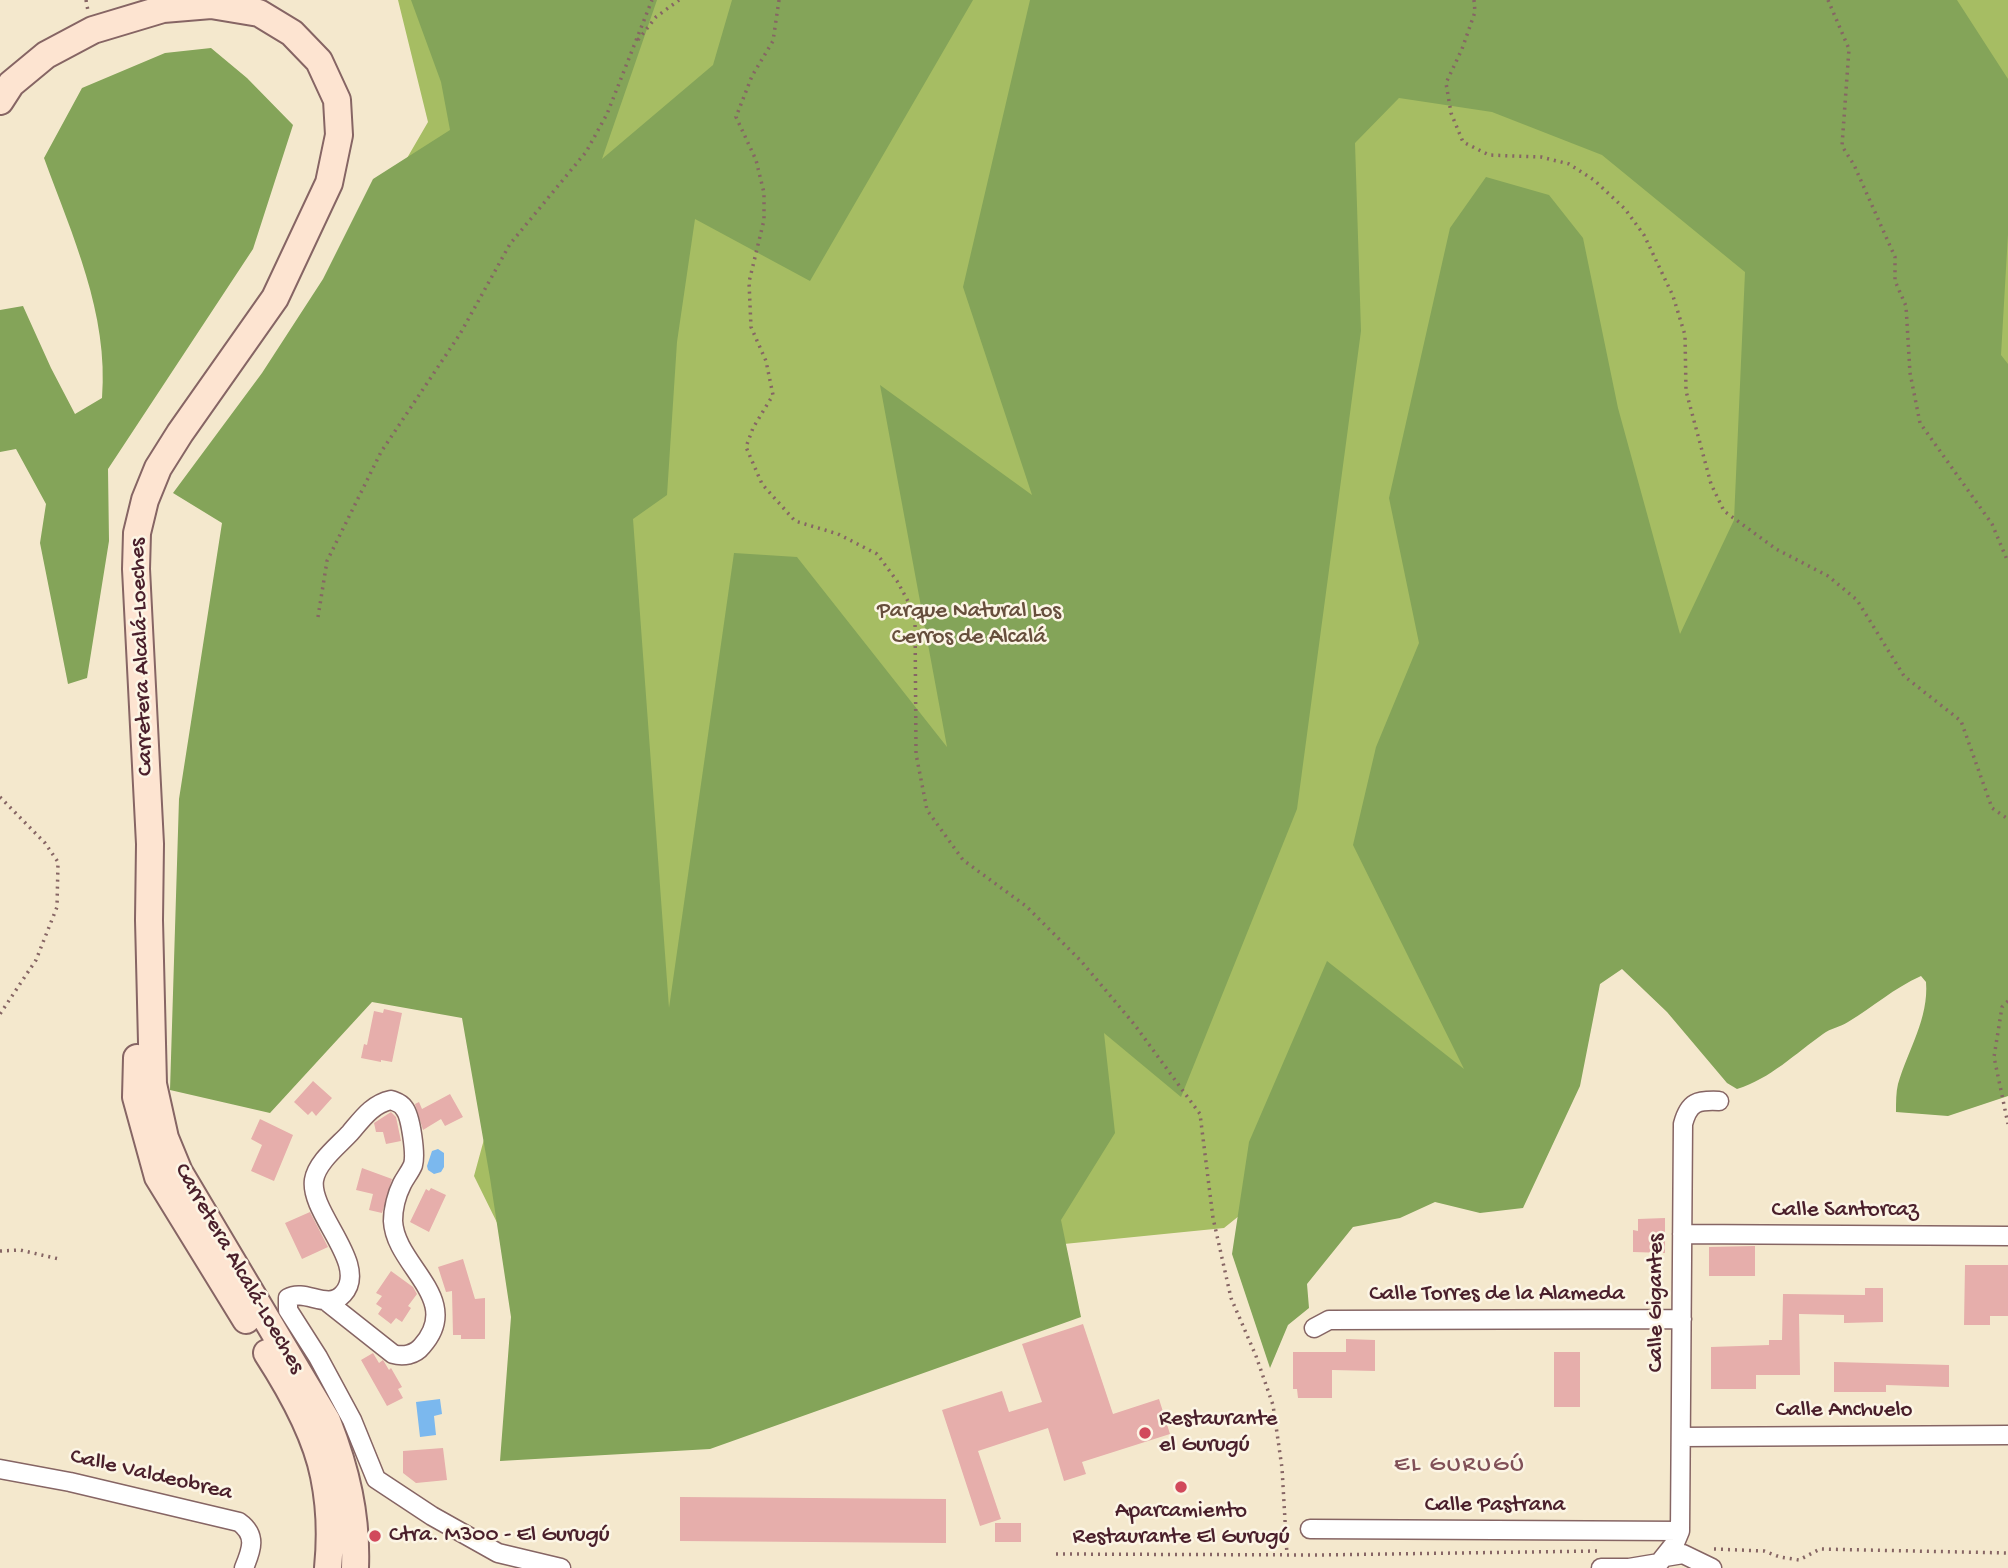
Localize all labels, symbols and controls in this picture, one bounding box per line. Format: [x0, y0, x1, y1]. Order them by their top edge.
street label: Carretera Alcalá-Loeches [125, 538, 161, 776]
park label: Parque Natural Los Cerros de Alcalá [877, 598, 1061, 652]
street label: Carretera Alcalá-Loeches [167, 1159, 309, 1379]
street label: Calle Santorcaz [1771, 1197, 1919, 1225]
street label: Calle Gigantes [1643, 1234, 1671, 1372]
street label: Calle Torres de la Alameda [1369, 1281, 1625, 1309]
street label: Calle Anchuelo [1775, 1397, 1913, 1425]
place label: Restaurante el Gurugú [1159, 1406, 1277, 1460]
marker: Restaurante el Gurugú [1137, 1425, 1153, 1441]
street label: Calle Valdeobrea [67, 1444, 235, 1508]
district label: EL GURUGÚ [1395, 1452, 1525, 1480]
marker: Aparcamiento Restaurante El Gurugú [1173, 1479, 1189, 1495]
street label: Calle Pastrana [1425, 1492, 1565, 1520]
place label: Aparcamiento Restaurante El Gurugú [1073, 1498, 1289, 1552]
place label: Ctra. M300 - El Gurugú [389, 1522, 610, 1550]
marker: Ctra. M300 - El Gurugú [367, 1528, 383, 1544]

